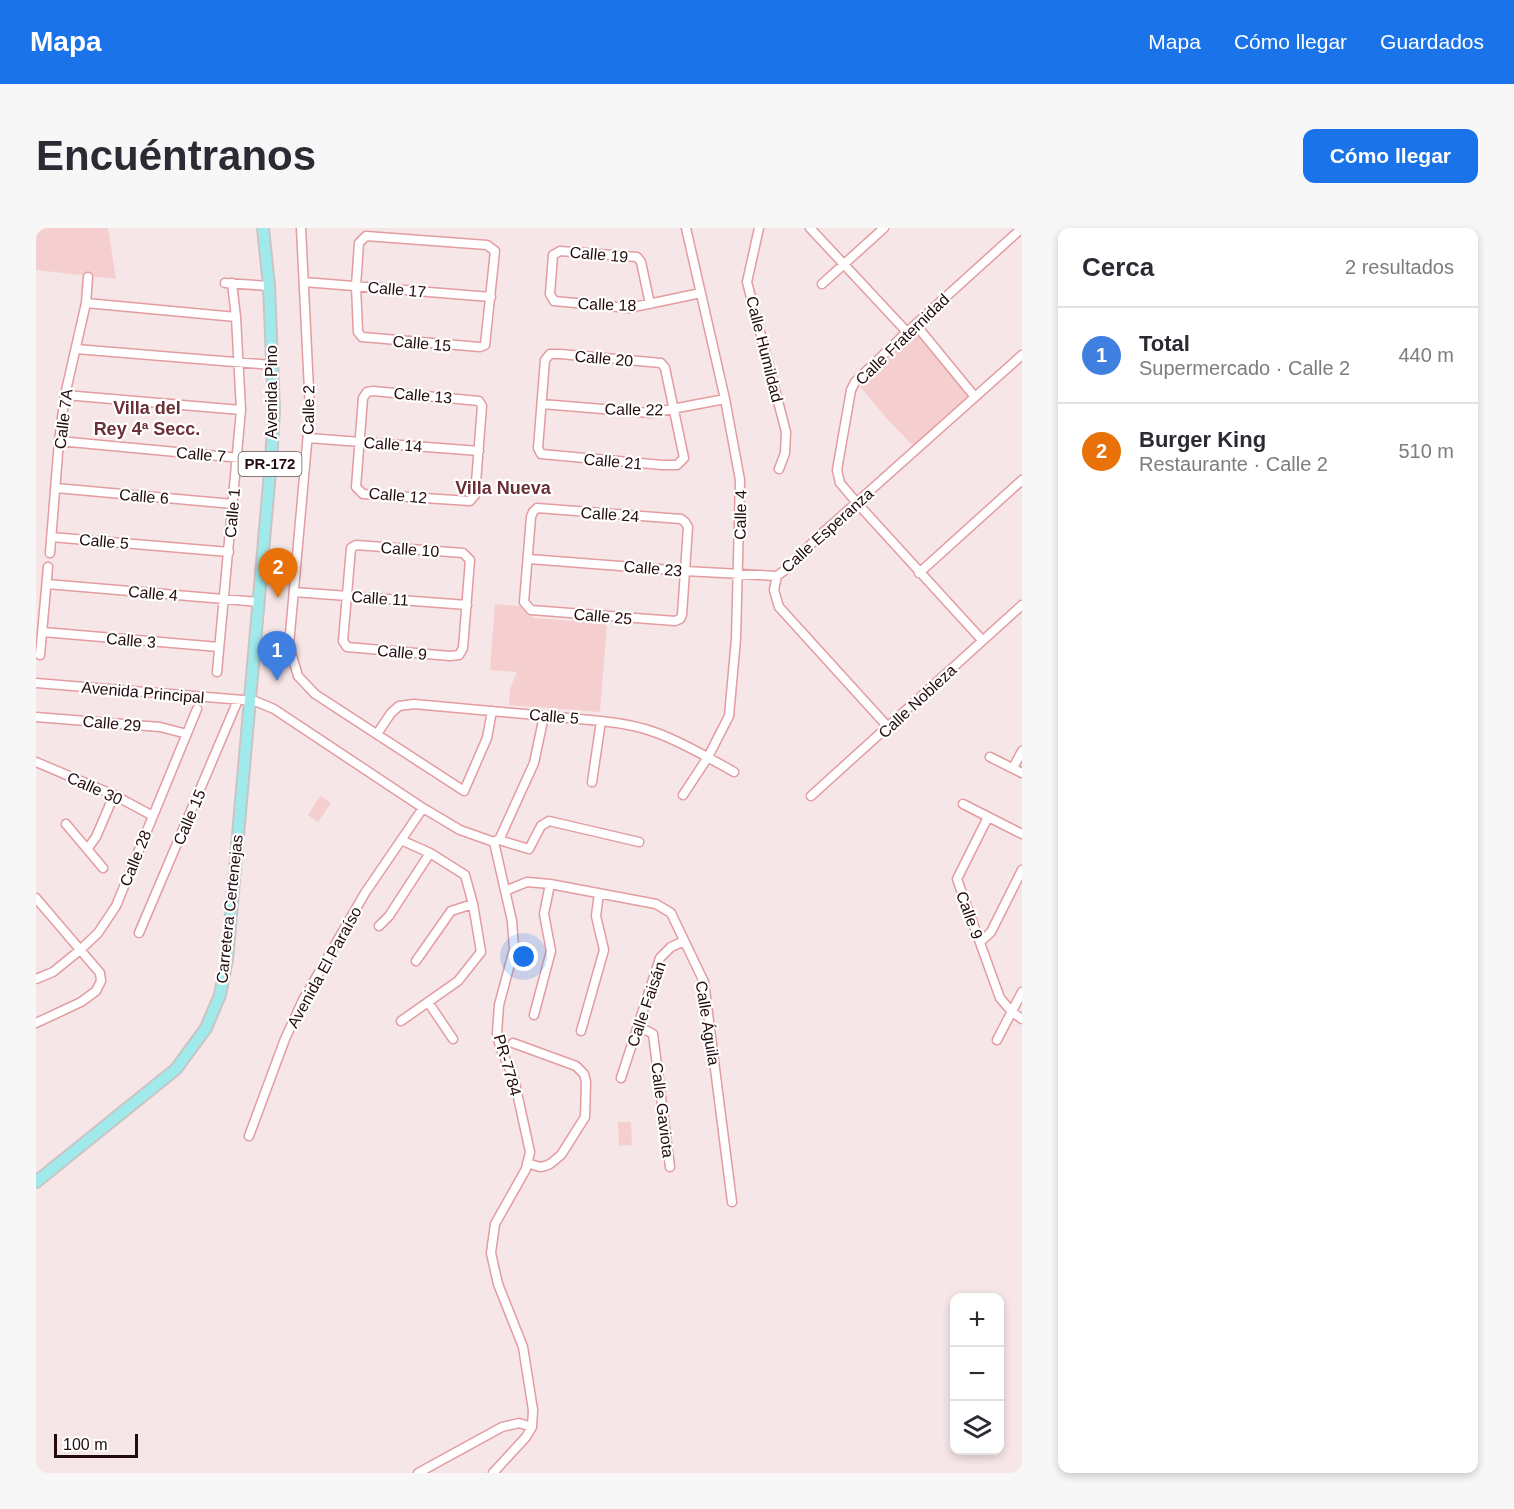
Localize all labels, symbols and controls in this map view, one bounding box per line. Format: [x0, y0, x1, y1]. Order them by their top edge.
text: Mapa [30, 26, 102, 57]
text: Mapa [1148, 30, 1201, 53]
text: Cómo llegar [1234, 30, 1347, 53]
text: Guardados [1380, 30, 1484, 53]
button: Cómo llegar [1303, 129, 1478, 183]
text: Encuéntranos [36, 132, 316, 179]
street label: Calle 19 [569, 243, 629, 266]
text: Cerca [1082, 252, 1154, 282]
text: 2 resultados [1345, 256, 1454, 278]
street label: Calle 17 [367, 278, 427, 301]
street label: Calle Fraternidad [852, 291, 952, 388]
street label: Calle Humildad [743, 294, 786, 404]
street label: Calle 18 [577, 295, 637, 314]
text: Total [1139, 331, 1190, 356]
street label: Calle 15 [392, 332, 452, 355]
text: 1 [1096, 344, 1107, 366]
text: 440 m [1398, 344, 1454, 366]
street label: Avenida Pino [263, 345, 280, 439]
street label: Calle 20 [574, 347, 634, 370]
text: Supermercado · Calle 2 [1139, 357, 1350, 379]
street label: Calle 13 [393, 384, 453, 407]
street label: Calle 2 [300, 385, 317, 435]
street label: Calle 7A [51, 388, 76, 450]
district label: Villa del Rey 4ª Secc. [94, 398, 200, 439]
street label: Calle 22 [604, 400, 664, 419]
text: Burger King [1139, 427, 1266, 452]
street label: Calle 14 [363, 434, 423, 455]
text: 2 [1096, 440, 1107, 462]
text: 510 m [1398, 440, 1454, 462]
street label: Calle 7 [175, 444, 227, 465]
street label: Calle 21 [583, 450, 643, 473]
road number: PR-172 [238, 452, 302, 476]
text: Restaurante · Calle 2 [1139, 453, 1328, 475]
district label: Villa Nueva [455, 478, 552, 498]
street label: Calle 12 [368, 484, 428, 507]
street label: Calle Esperanza [778, 485, 877, 576]
street label: Calle 6 [118, 486, 170, 507]
street label: Calle 1 [222, 487, 243, 539]
street label: Calle 4 [732, 490, 749, 540]
street label: Calle 24 [580, 504, 640, 525]
street label: Calle 5 [78, 531, 130, 552]
street label: Calle 10 [380, 539, 440, 560]
pin: 2 [258, 548, 298, 598]
street label: Calle 23 [623, 557, 683, 580]
street label: Calle 4 [127, 583, 179, 604]
street label: Calle 11 [351, 588, 409, 609]
street label: Calle 25 [573, 605, 633, 628]
street label: Calle 3 [105, 630, 157, 651]
pin: 1 [258, 632, 296, 681]
street label: Calle 9 [376, 642, 428, 663]
street label: Calle Nobleza [875, 661, 960, 742]
street label: Avenida Principal [81, 679, 205, 706]
street label: Calle 5 [528, 706, 580, 727]
street label: Calle 29 [82, 712, 142, 735]
street label: Calle 30 [65, 769, 125, 808]
street label: Calle 15 [170, 787, 209, 848]
street label: Calle 28 [117, 828, 154, 889]
street label: Carretera Certenejas [213, 834, 246, 984]
street label: Calle 9 [953, 889, 986, 942]
street label: Avenida El Paraíso [284, 904, 365, 1031]
your location [509, 942, 538, 971]
street label: Calle Faisán [624, 959, 669, 1049]
street label: Calle Águila [692, 979, 724, 1067]
street label: PR-7784 [491, 1032, 524, 1098]
street label: Calle Gaviota [648, 1061, 677, 1159]
map controls [950, 1293, 1004, 1455]
button: + [950, 1293, 1004, 1347]
button: − [950, 1347, 1004, 1401]
button: layers [950, 1401, 1004, 1455]
scale bar [54, 1431, 138, 1458]
text: 100 m [63, 1436, 107, 1453]

